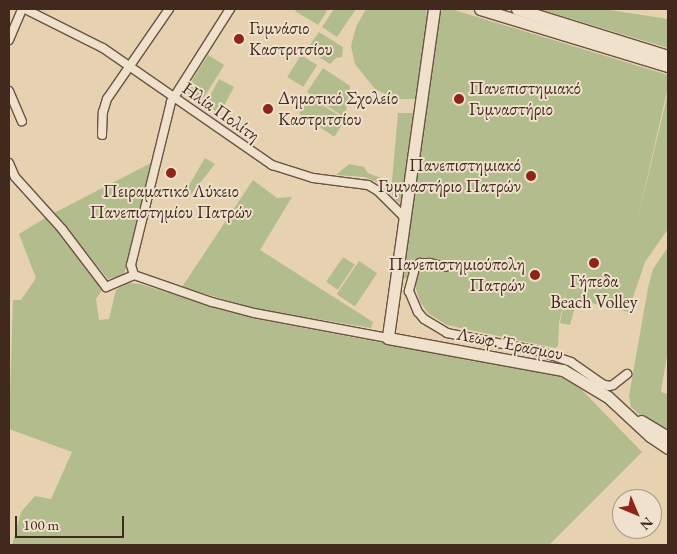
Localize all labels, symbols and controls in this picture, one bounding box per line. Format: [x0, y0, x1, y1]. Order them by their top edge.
place label: Γυμνάσιο Καστριτσίου [249, 18, 333, 60]
marker: Γυμνάσιο Καστριτσίου [233, 33, 245, 45]
street label: Ηλία Πολίτη [178, 77, 264, 147]
place label: Πανεπιστημιακό Γυμναστήριο [469, 78, 581, 120]
place label: Δημοτικό Σχολείο Καστριτσίου [278, 88, 398, 130]
marker: Πανεπιστημιακό Γυμναστήριο [453, 93, 465, 105]
marker: Δημοτικό Σχολείο Καστριτσίου [262, 103, 274, 115]
place label: Πανεπιστημιακό Γυμναστήριο Πατρών [378, 155, 521, 198]
marker: Πειραματικό Λύκειο Πανεπιστημίου Πατρών [165, 167, 177, 179]
marker: Πανεπιστημιακό Γυμναστήριο Πατρών [525, 170, 537, 182]
place label: Πειραματικό Λύκειο Πανεπιστημίου Πατρών [90, 181, 252, 223]
place label: Πανεπιστημιούπολη Πατρών [388, 254, 525, 296]
marker: Γήπεδα Beach Volley [588, 257, 600, 269]
marker: Πανεπιστημιούπολη Πατρών [529, 269, 541, 281]
place label: Γήπεδα Beach Volley [550, 271, 638, 314]
street label: Λεωφ. Έρασμου [455, 323, 565, 365]
north arrow [612, 489, 662, 539]
scale bar [18, 506, 126, 538]
text: N [637, 514, 657, 534]
text: 100 m [23, 515, 59, 534]

